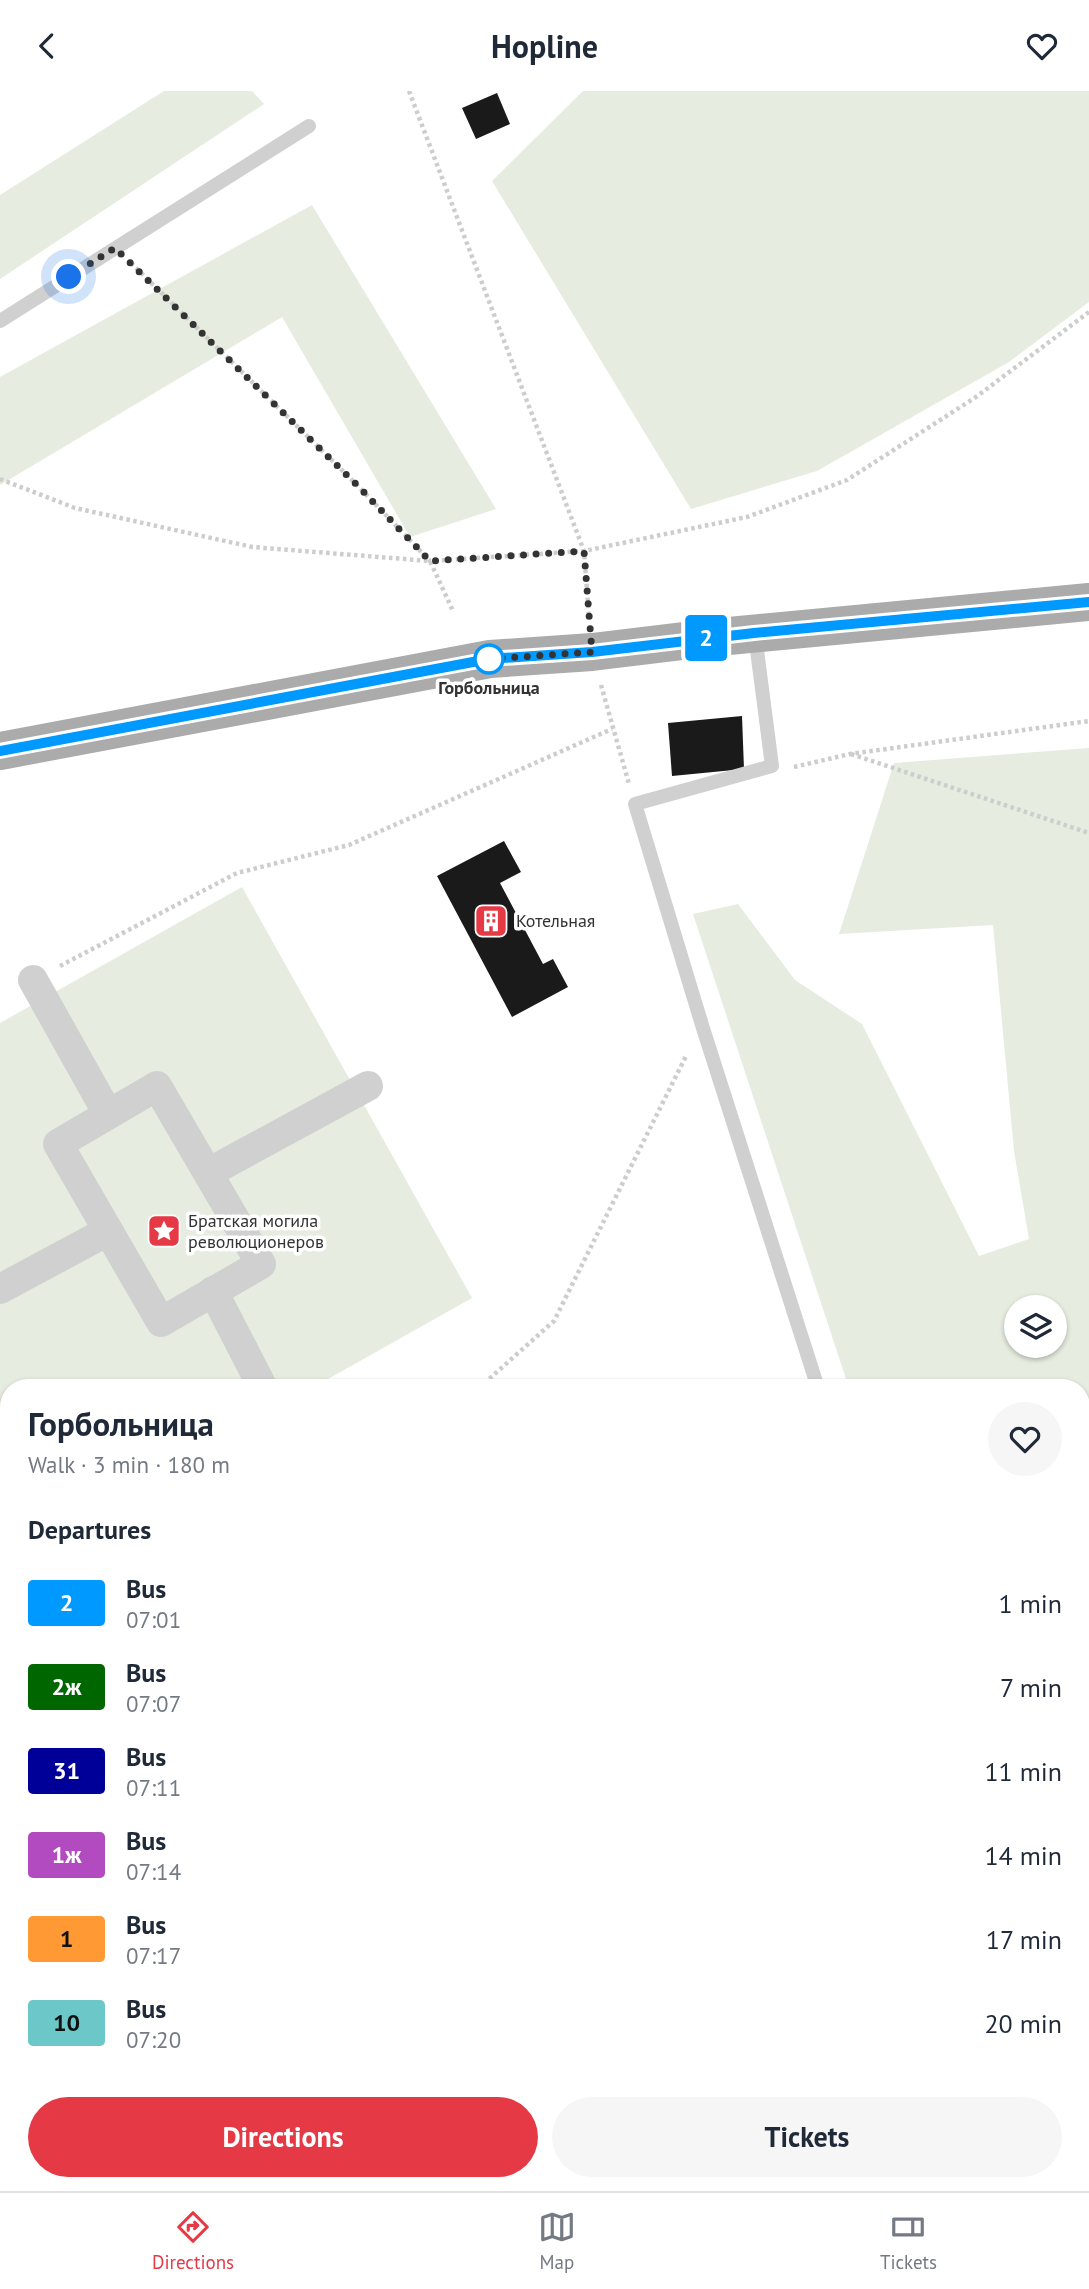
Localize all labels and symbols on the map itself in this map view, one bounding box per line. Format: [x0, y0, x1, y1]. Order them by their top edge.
your location [51, 259, 86, 294]
line badge: 2 [683, 615, 729, 661]
marker: Горбольница [474, 644, 504, 674]
place label: Горбольница [438, 676, 540, 699]
building icon: Котельная [472, 902, 510, 940]
place label: Котельная [516, 909, 595, 932]
place label: Братская могила революционеров [188, 1209, 324, 1253]
place icon: Братская могила революционеров [145, 1212, 183, 1250]

